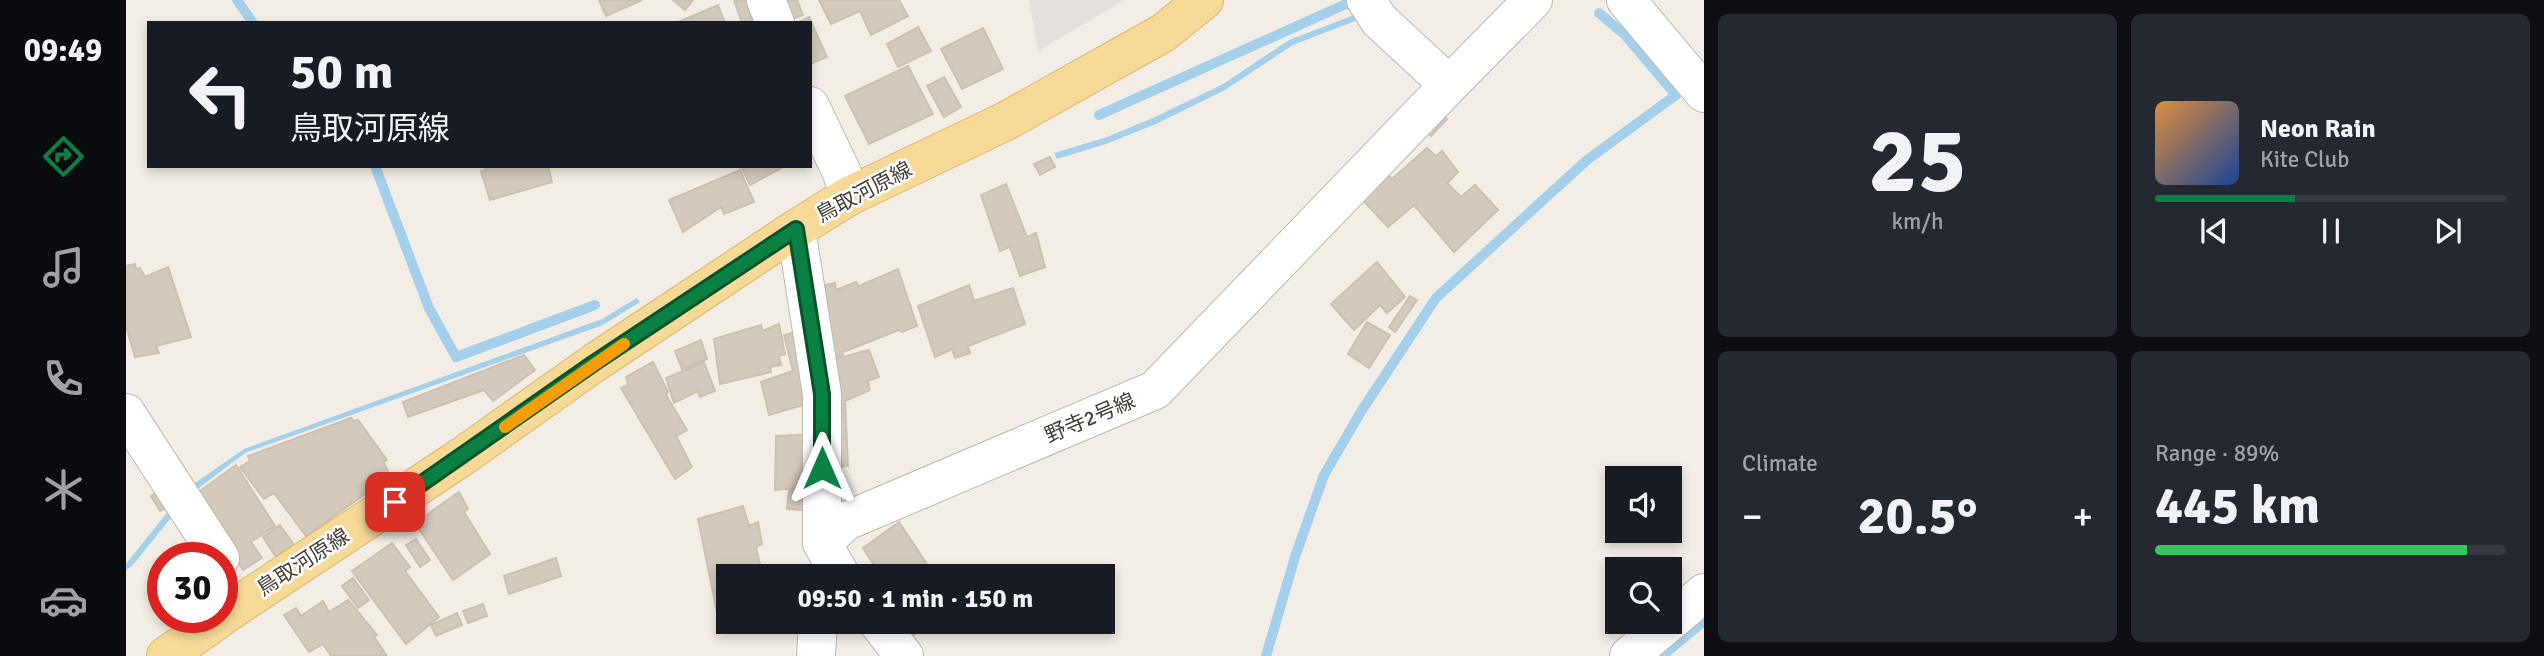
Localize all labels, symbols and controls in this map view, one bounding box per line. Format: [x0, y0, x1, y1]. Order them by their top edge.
text: 09:49 [24, 31, 102, 70]
text: 50 m [290, 42, 393, 102]
icon: left [175, 49, 266, 140]
text: 25 [1868, 105, 1967, 218]
text: 鳥取河原線 [290, 109, 450, 148]
text: Neon Rain [2260, 113, 2376, 145]
icon: directions [39, 132, 88, 181]
text: Kite Club [2260, 145, 2349, 174]
street label: 鳥取河原線 [812, 156, 916, 228]
text: km/h [1891, 207, 1944, 236]
icon: previous [2195, 212, 2233, 250]
icon: pause [2312, 212, 2350, 250]
icon: next [2429, 212, 2467, 250]
icon: music [39, 243, 88, 292]
icon: phone [39, 354, 88, 403]
street label: 野寺2号線 [1041, 387, 1139, 449]
position arrow [785, 431, 859, 505]
text: Range · 89% [2155, 439, 2279, 468]
text: Climate [1742, 449, 1818, 478]
icon: climate [39, 465, 88, 514]
map controls [1605, 466, 1682, 634]
button: sound [1605, 466, 1682, 543]
pin [365, 472, 425, 532]
text: 445 km [2155, 474, 2320, 538]
icon: arrive [376, 483, 414, 521]
text: 20.5° [1858, 484, 1977, 548]
text: − [1742, 493, 1763, 540]
text: + [2072, 493, 2093, 540]
street label: 鳥取河原線 [252, 523, 354, 601]
speed limit sign: 30 [147, 542, 238, 633]
button: search [1605, 557, 1682, 634]
icon: car [39, 576, 88, 625]
text: 09:50 · 1 min · 150 m [798, 583, 1033, 615]

